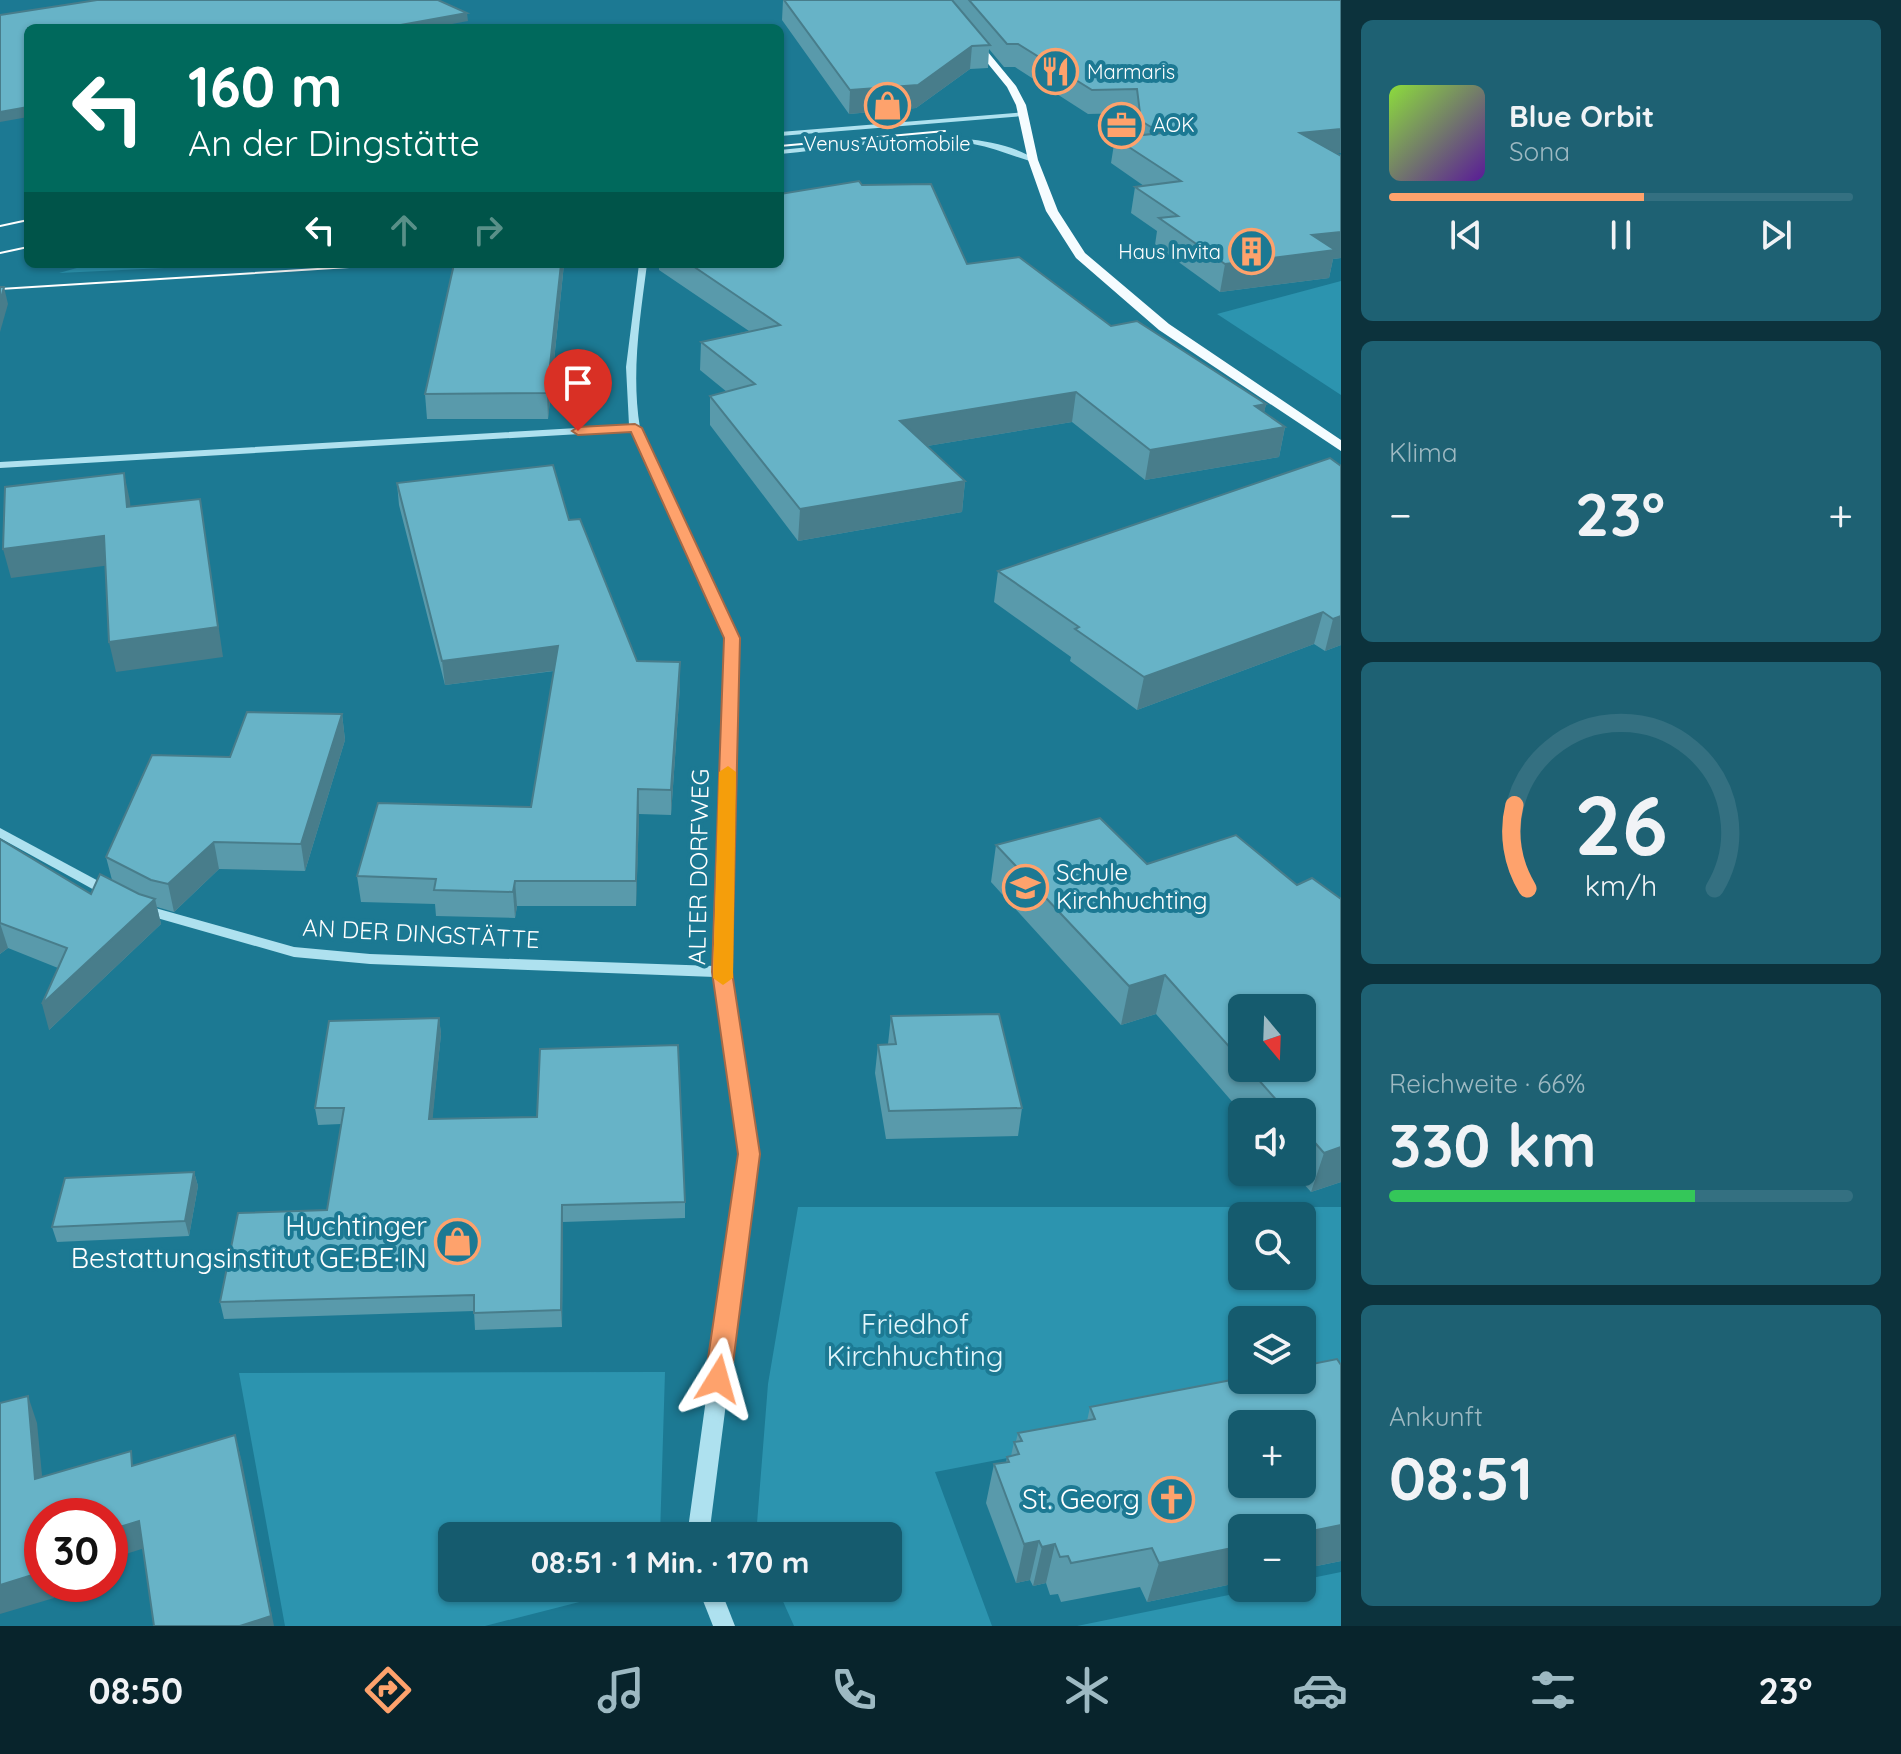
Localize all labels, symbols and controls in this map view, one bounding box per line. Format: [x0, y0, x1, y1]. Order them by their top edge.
restaurant icon: Marmaris [1032, 48, 1080, 96]
text: 160 m [188, 51, 342, 121]
icon: left [56, 56, 160, 160]
place label: Marmaris [1087, 59, 1175, 84]
shop icon: Venus Automobile [863, 81, 911, 129]
text: Blue Orbit [1509, 97, 1654, 135]
office icon: AOK [1098, 101, 1146, 149]
place label: AOK [1153, 112, 1195, 137]
text: An der Dingstätte [188, 120, 480, 165]
place label: Venus Automobile [803, 131, 971, 156]
text: Sona [1509, 135, 1570, 168]
icon: left [298, 208, 342, 252]
icon: ahead [382, 208, 426, 252]
icon: right [466, 208, 510, 252]
icon: previous [1444, 213, 1488, 257]
icon: pause [1599, 213, 1643, 257]
icon: next [1754, 213, 1798, 257]
building icon: Haus Invita [1228, 228, 1276, 276]
place label: Haus Invita [1118, 239, 1221, 264]
pin [544, 349, 612, 431]
icon: arrive [556, 361, 600, 405]
text: Klima [1389, 436, 1458, 469]
text: 23° [1575, 476, 1665, 551]
text: − [1389, 487, 1412, 542]
text: + [1828, 487, 1853, 542]
street label: ALTER DORFWEG [681, 769, 715, 965]
text: 26 [1574, 772, 1668, 876]
place label: Schule Kirchhuchting [1056, 857, 1208, 915]
school or university icon: Schule Kirchhuchting [1001, 863, 1049, 911]
text: km/h [1585, 867, 1657, 903]
street label: AN DER DINGSTÄTTE [302, 912, 540, 954]
north arrow [1228, 994, 1316, 1082]
map controls [1228, 994, 1316, 1602]
text: Reichweite · 66% [1389, 1067, 1585, 1100]
button: sound [1228, 1098, 1316, 1186]
text: 330 km [1389, 1107, 1597, 1182]
button: search [1228, 1202, 1316, 1290]
place label: Huchtinger Bestattungsinstitut GE·BE·IN [71, 1208, 427, 1275]
shop icon: Huchtinger Bestattungsinstitut GE·BE·IN [434, 1218, 482, 1266]
park label: Friedhof Kirchhuchting [827, 1306, 1003, 1373]
button: layers [1228, 1306, 1316, 1394]
position arrow [676, 1337, 760, 1421]
text: Ankunft [1389, 1400, 1483, 1433]
button: + [1228, 1410, 1316, 1498]
text: 08:51 [1389, 1440, 1533, 1515]
church icon: St. Georg [1147, 1475, 1195, 1523]
place label: St. Georg [1022, 1481, 1140, 1516]
speed limit sign: 30 [24, 1498, 128, 1602]
button: − [1228, 1514, 1316, 1602]
text: 08:51 · 1 Min. · 170 m [531, 1543, 809, 1581]
icon: directions [360, 1662, 416, 1718]
icon: music [593, 1662, 649, 1718]
icon: phone [826, 1662, 882, 1718]
icon: climate [1059, 1662, 1115, 1718]
icon: car [1292, 1662, 1348, 1718]
icon: filters [1525, 1662, 1581, 1718]
text: 08:50 [89, 1668, 183, 1713]
text: 23° [1758, 1668, 1812, 1713]

